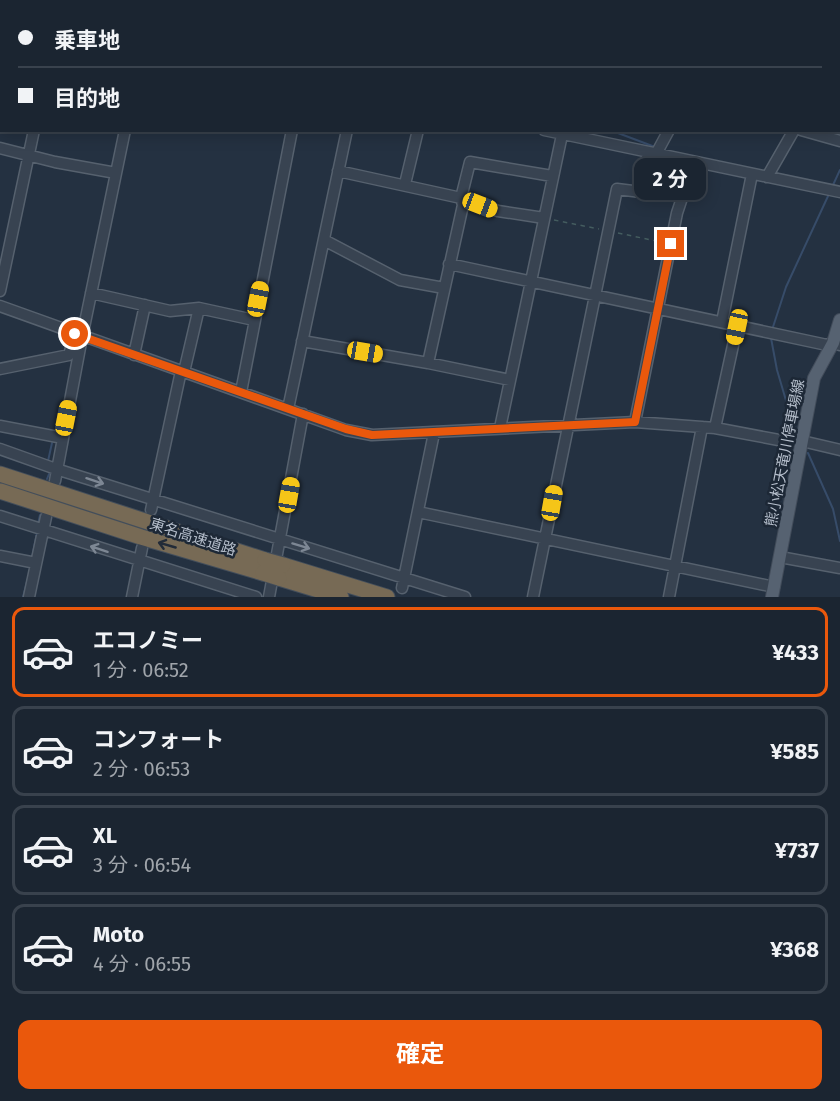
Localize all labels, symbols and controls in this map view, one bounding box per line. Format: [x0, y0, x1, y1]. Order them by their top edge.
text: 乗車地 [54, 27, 120, 54]
text: 目的地 [54, 85, 120, 112]
callout: 2 分 [635, 157, 707, 199]
text: 2 分 [652, 167, 688, 191]
car [460, 190, 500, 220]
route end [657, 230, 684, 257]
car [246, 280, 270, 318]
car [724, 308, 750, 346]
route start [61, 320, 88, 347]
car [346, 340, 384, 364]
street label: 熊小松天竜川停車場線 [762, 378, 808, 528]
car [54, 399, 78, 437]
one-way arrow [85, 476, 104, 487]
car [277, 476, 301, 514]
car [540, 484, 564, 522]
street label: 東名高速道路 [147, 515, 239, 559]
one-way arrow [158, 539, 177, 550]
one-way arrow [291, 541, 310, 552]
one-way arrow [90, 542, 109, 553]
icon: car [21, 625, 75, 679]
text: エコノミー [93, 627, 203, 654]
text: ¥433 [772, 639, 819, 666]
text: 1 分 · 06:52 [93, 658, 189, 682]
icon: car [21, 724, 75, 778]
text: コンフォート [93, 726, 224, 753]
text: ¥585 [770, 738, 819, 765]
text: 2 分 · 06:53 [93, 757, 190, 781]
text: XL [93, 822, 117, 849]
icon: car [21, 823, 75, 877]
text: ¥737 [775, 837, 819, 864]
text: 3 分 · 06:54 [93, 853, 191, 877]
text: Moto [93, 921, 144, 948]
icon: car [21, 922, 75, 976]
text: ¥368 [770, 936, 819, 963]
text: 4 分 · 06:55 [93, 952, 191, 976]
button: 確定 [18, 1020, 822, 1089]

